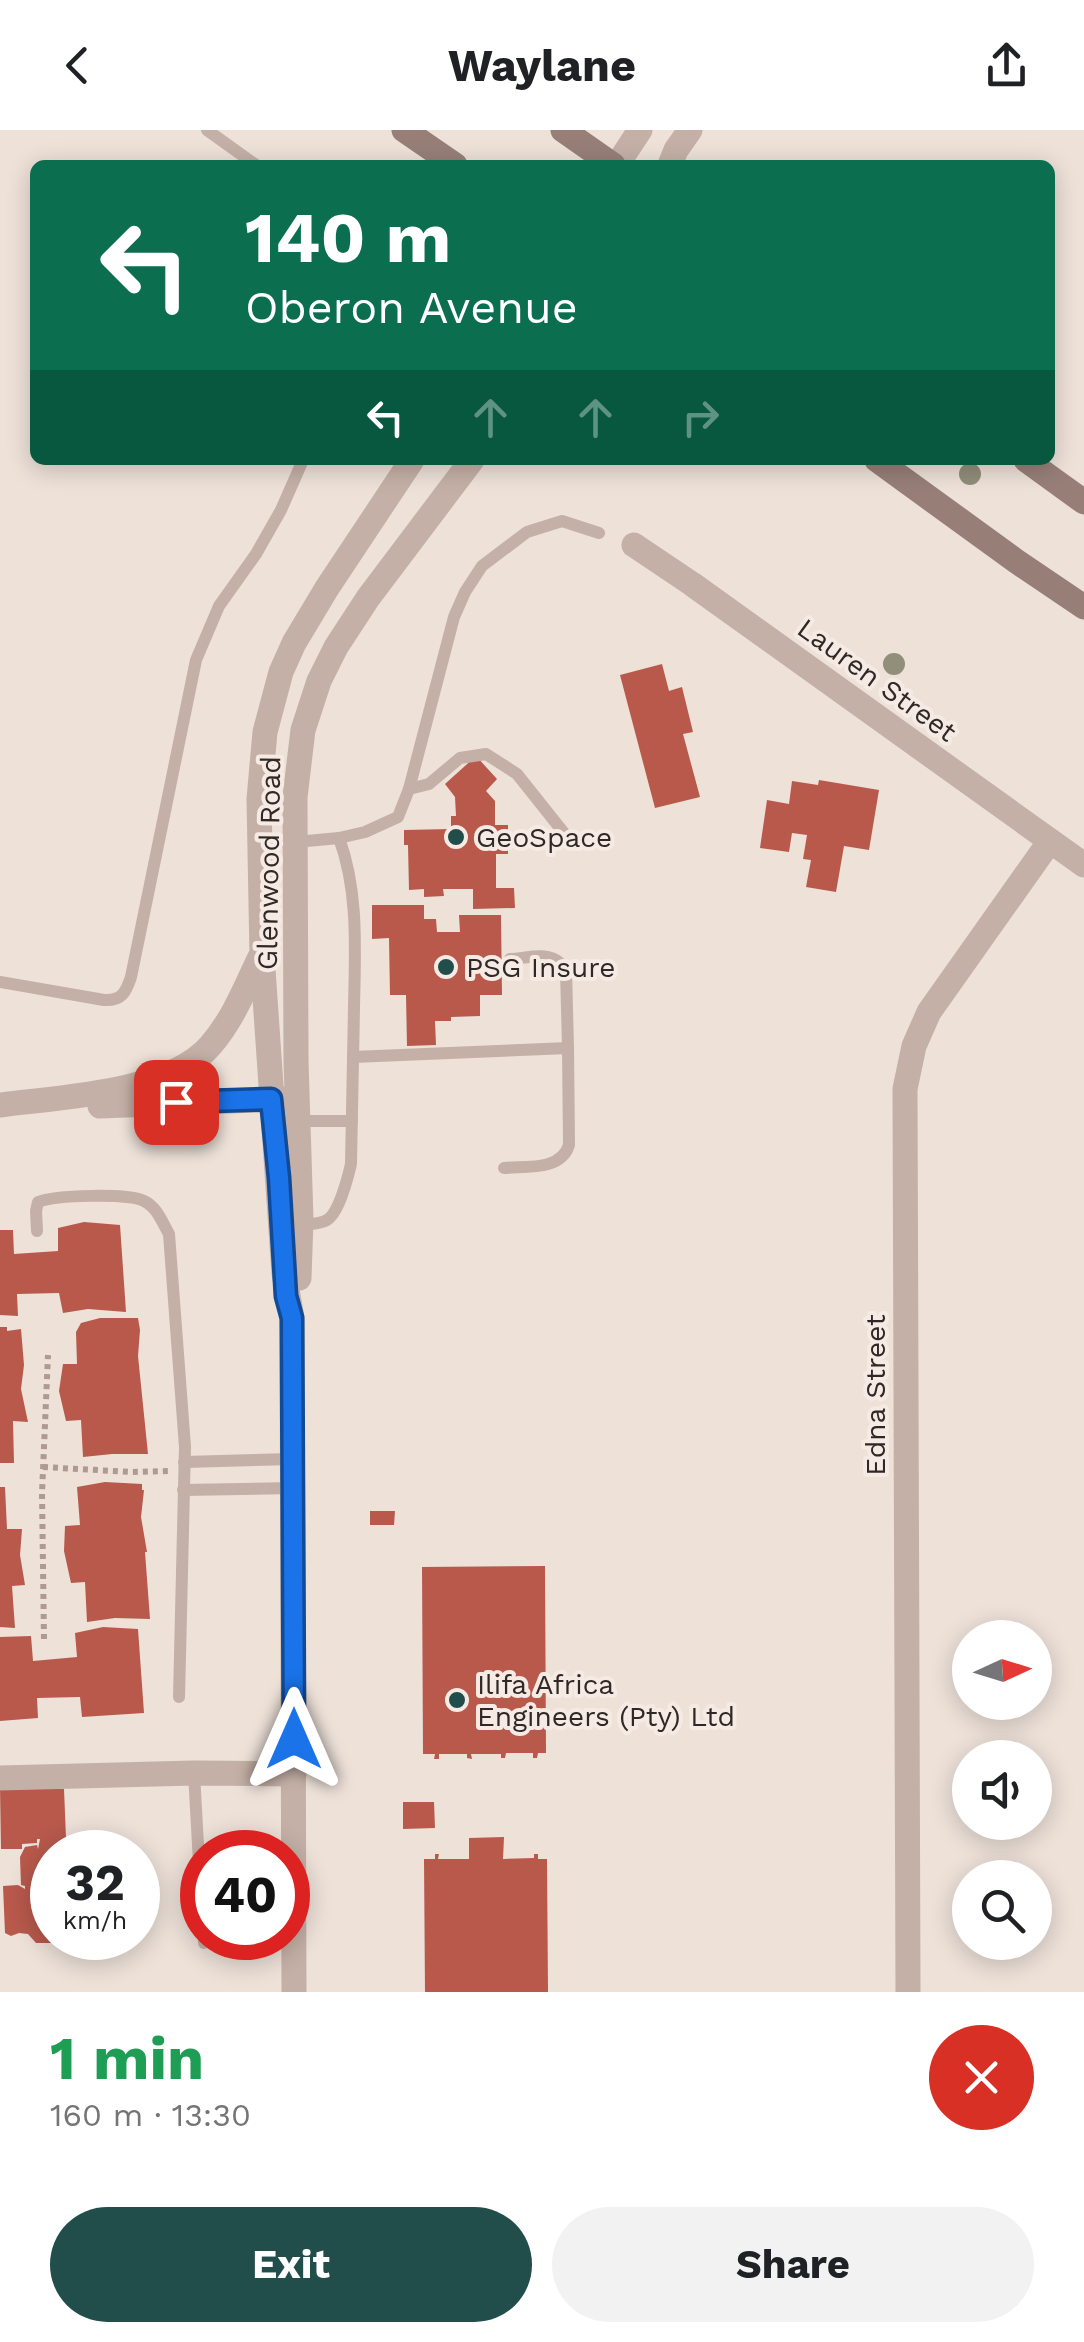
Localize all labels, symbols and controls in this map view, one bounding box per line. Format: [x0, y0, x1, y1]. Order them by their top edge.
icon: back [50, 38, 105, 93]
icon: share [979, 38, 1034, 93]
text: Waylane [448, 39, 636, 92]
text: 140 m [245, 197, 451, 279]
icon: left [80, 200, 210, 330]
text: Oberon Avenue [245, 281, 578, 334]
icon: left [358, 390, 413, 445]
icon: ahead [463, 390, 518, 445]
icon: ahead [568, 390, 623, 445]
icon: right [673, 390, 728, 445]
street label: Lauren Street [791, 611, 963, 749]
street label: Glenwood Road [251, 756, 287, 970]
place label: GeoSpace [476, 821, 612, 854]
marker: GeoSpace [445, 826, 467, 848]
place label: PSG Insure [466, 951, 616, 984]
marker: PSG Insure [435, 956, 457, 978]
pin [134, 1060, 219, 1145]
icon: arrive [149, 1075, 204, 1130]
street label: Edna Street [859, 1314, 892, 1476]
north arrow [952, 1620, 1052, 1720]
map controls [952, 1620, 1052, 1960]
place label: Ilifa Africa Engineers (Pty) Ltd [477, 1668, 735, 1733]
position arrow [242, 1687, 346, 1791]
marker: Ilifa Africa Engineers (Pty) Ltd [446, 1689, 468, 1711]
button: sound [952, 1740, 1052, 1840]
speed limit sign: 40 [180, 1830, 310, 1960]
text: 32 [65, 1853, 125, 1912]
button: search [952, 1860, 1052, 1960]
text: km/h [63, 1906, 127, 1935]
text: 1 min [50, 2023, 204, 2094]
button: close [929, 2025, 1034, 2130]
text: 160 m · 13:30 [50, 2096, 251, 2134]
button: Exit [50, 2207, 532, 2322]
button: Share [552, 2207, 1034, 2322]

